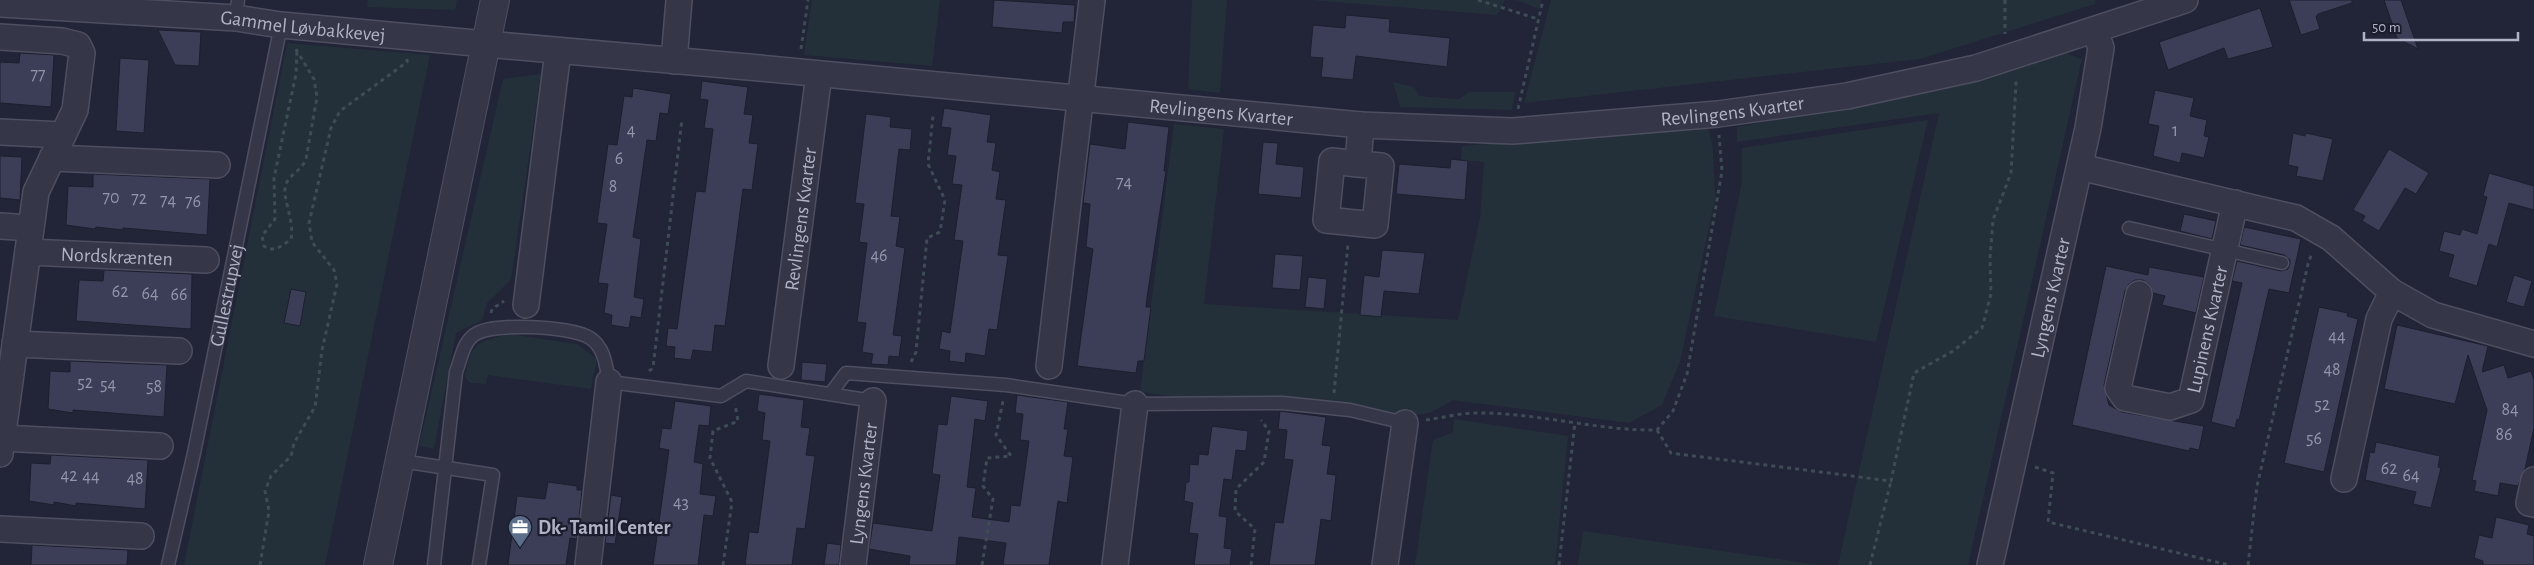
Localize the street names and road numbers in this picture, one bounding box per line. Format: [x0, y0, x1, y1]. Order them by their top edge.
street label: Gammel Løvbakkevej [220, 8, 386, 46]
street label: Revlingens Kvarter [1660, 93, 1806, 130]
street label: Revlingens Kvarter [1148, 96, 1294, 130]
street label: Revlingens Kvarter [782, 146, 820, 292]
street label: Lyngens Kvarter [2028, 235, 2074, 360]
street label: Gullestrupvej [207, 242, 247, 348]
street label: Nordskrænten [60, 244, 173, 270]
street label: Lupinens Kvarter [2184, 263, 2232, 395]
street label: Lyngens Kvarter [847, 421, 881, 546]

